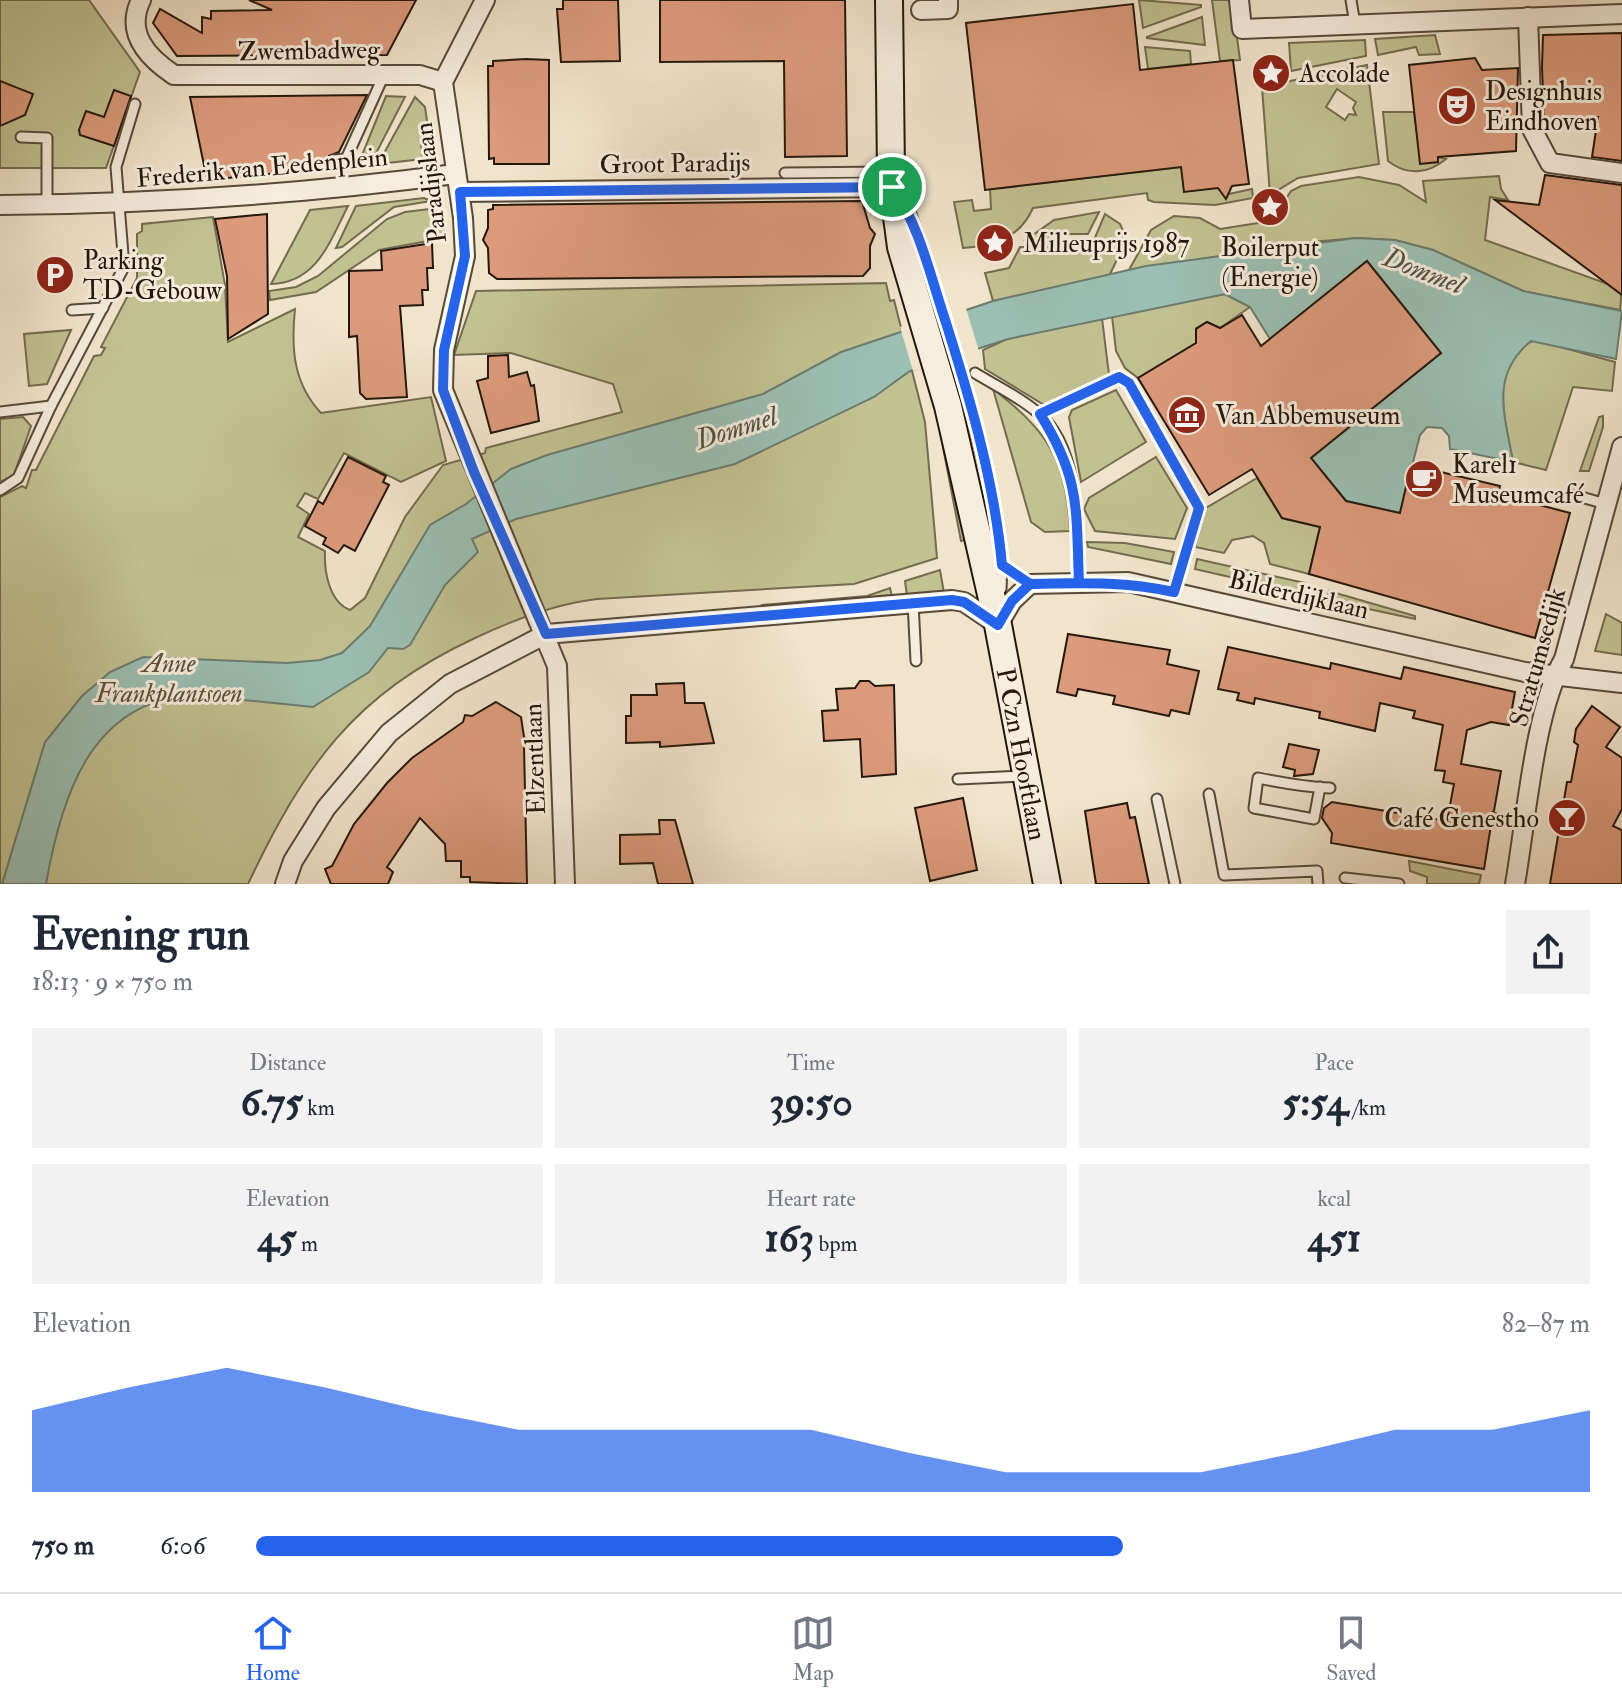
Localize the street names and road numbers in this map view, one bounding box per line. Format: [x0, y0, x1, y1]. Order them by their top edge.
street label: Zwembadweg [238, 34, 381, 68]
street label: Paradijslaan [408, 121, 454, 245]
street label: Frederik van Eedenplein [135, 141, 389, 196]
street label: Groot Paradijs [599, 147, 751, 181]
street label: Bilderdijklaan [1225, 563, 1372, 627]
street label: Stratumsedijk [1503, 584, 1573, 730]
street label: P Czn Hooftlaan [989, 665, 1053, 843]
street label: Elzentlaan [517, 702, 553, 815]

